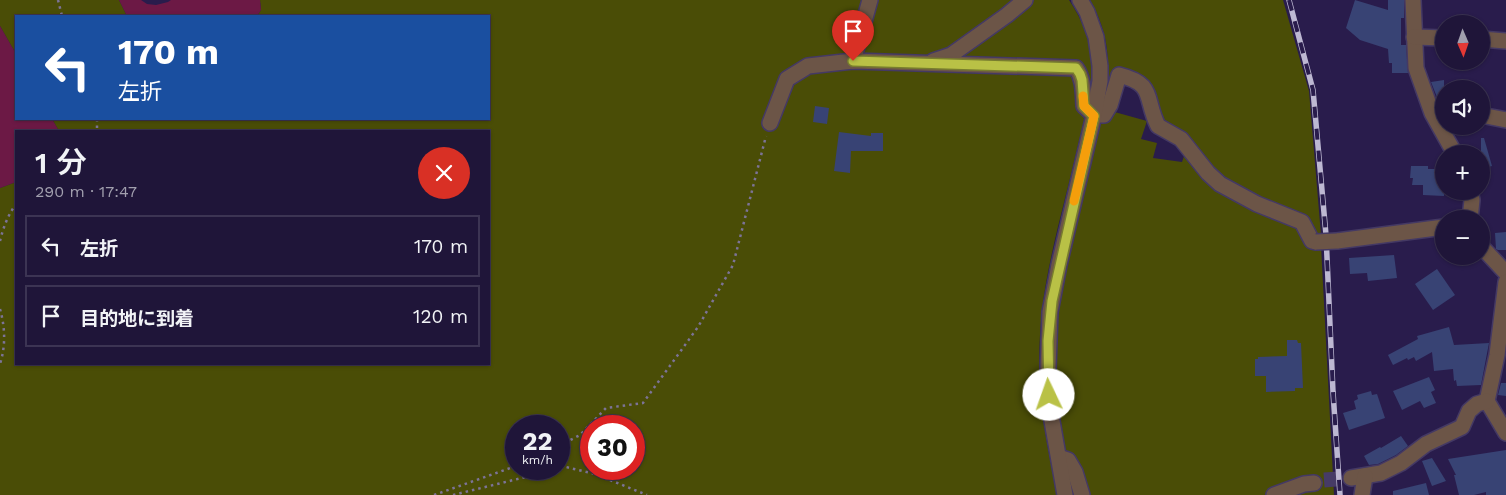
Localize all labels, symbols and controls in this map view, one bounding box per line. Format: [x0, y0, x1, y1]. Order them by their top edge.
pin [832, 10, 874, 61]
north arrow [1435, 15, 1490, 70]
map controls [1435, 15, 1490, 265]
icon: arrive [839, 17, 867, 45]
text: 170 m [118, 31, 219, 73]
icon: left [35, 35, 100, 100]
text: 左折 [118, 79, 162, 104]
button: sound [1435, 80, 1490, 135]
text: 1 分 [35, 145, 87, 180]
button: + [1435, 145, 1490, 200]
button: close [418, 147, 470, 199]
text: 290 m · 17:47 [35, 182, 137, 201]
button: − [1435, 210, 1490, 265]
icon: left [37, 232, 65, 260]
text: 170 m [414, 235, 468, 258]
text: 左折 [80, 237, 118, 260]
icon: arrive [37, 302, 65, 330]
text: 120 m [413, 305, 468, 328]
text: 目的地に到着 [80, 307, 194, 330]
position arrow [1022, 368, 1074, 420]
speed limit sign: 30 [580, 415, 645, 480]
text: 22 [523, 427, 552, 456]
text: km/h [522, 453, 553, 467]

